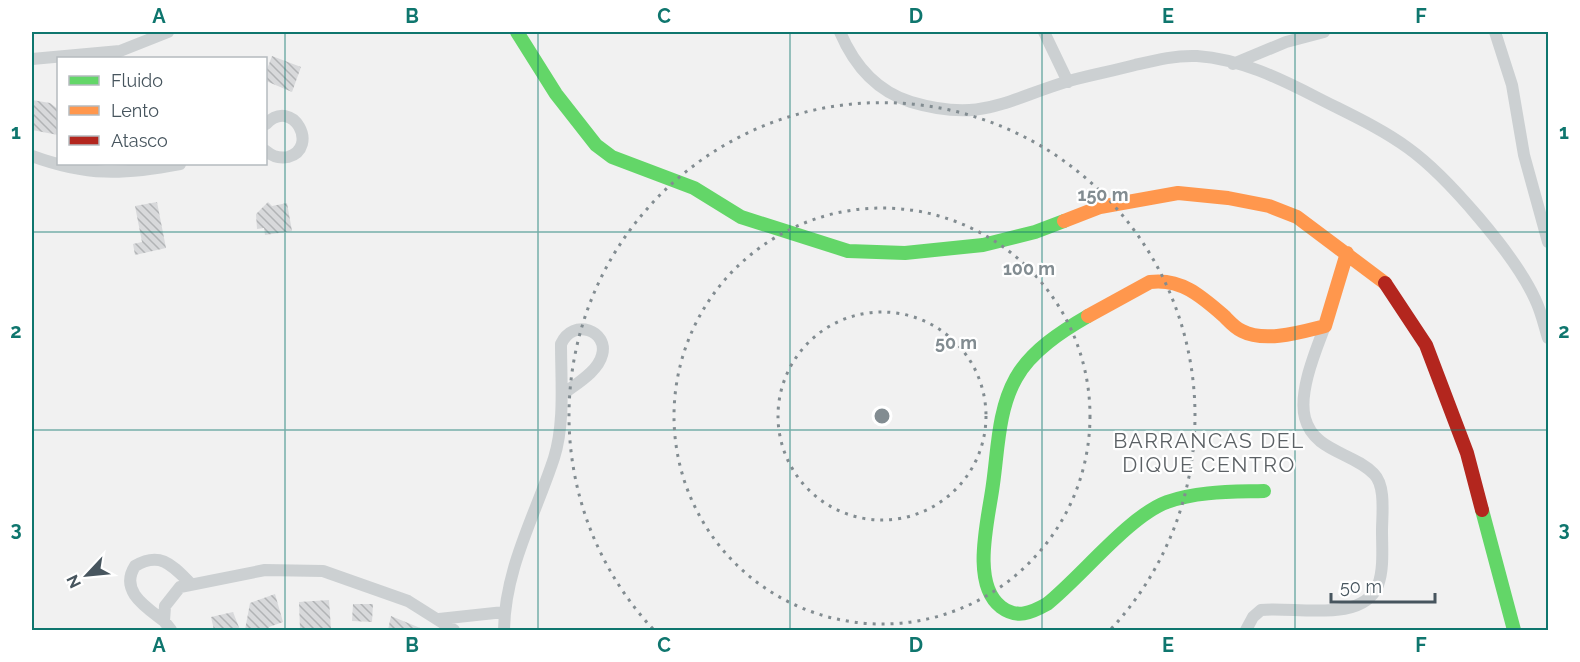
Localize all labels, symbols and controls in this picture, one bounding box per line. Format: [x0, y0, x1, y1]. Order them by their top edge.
text: A [152, 4, 166, 28]
text: B [405, 4, 419, 28]
text: C [657, 4, 671, 28]
text: D [909, 4, 923, 28]
text: E [1162, 4, 1174, 28]
text: F [1415, 4, 1427, 28]
legend [57, 57, 267, 165]
text: Fluido [111, 70, 163, 91]
text: Lento [111, 100, 159, 121]
text: 1 [11, 120, 21, 144]
text: 1 [1559, 120, 1569, 144]
text: Atasco [111, 130, 168, 151]
text: 150 m [1078, 184, 1129, 205]
text: 100 m [1003, 258, 1055, 279]
text: 2 [10, 319, 22, 343]
text: 2 [1558, 319, 1570, 343]
text: 50 m [935, 332, 977, 353]
centre of rings [872, 406, 892, 426]
district label: BARRANCAS DEL DIQUE CENTRO [1113, 428, 1305, 477]
text: 3 [10, 517, 22, 541]
text: 3 [1558, 517, 1570, 541]
north arrow [57, 545, 117, 605]
scale bar [1331, 566, 1434, 604]
text: N [63, 572, 85, 591]
text: 50 m [1340, 576, 1382, 597]
text: A [152, 633, 166, 657]
text: B [405, 633, 419, 657]
text: C [657, 633, 671, 657]
text: D [909, 633, 923, 657]
text: E [1162, 633, 1174, 657]
text: F [1415, 633, 1427, 657]

